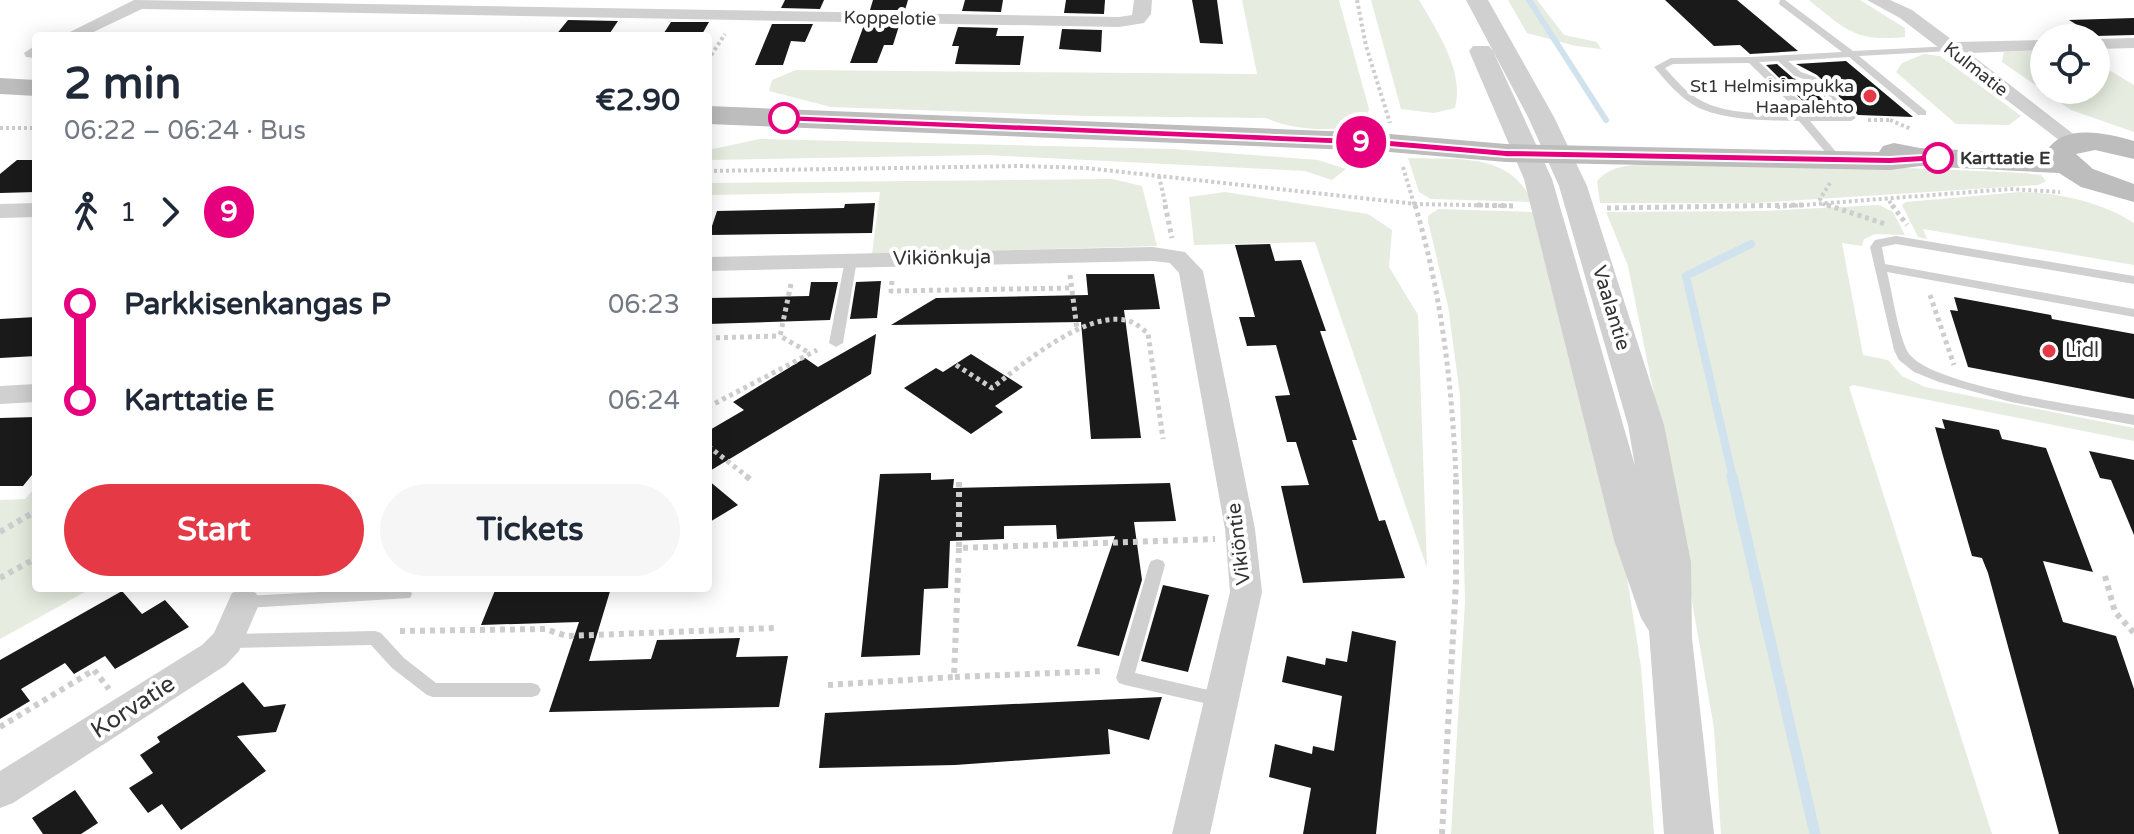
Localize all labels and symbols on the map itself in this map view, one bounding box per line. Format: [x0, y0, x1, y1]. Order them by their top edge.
street label: Koppelotie [843, 6, 937, 30]
street label: Kulmatie [1939, 37, 2013, 101]
place label: St1 Helmisimpukka Haapalehto [1690, 75, 1854, 118]
marker: St1 Helmisimpukka Haapalehto [1861, 87, 1879, 105]
unlabelled marker [769, 103, 799, 133]
line badge: 9 [1335, 116, 1387, 168]
marker: Karttatie E [1923, 143, 1953, 173]
place label: Karttatie E [1960, 147, 2050, 169]
street label: Vikiönkuja [893, 245, 991, 271]
street label: Vaalantie [1587, 263, 1635, 353]
place label: Lidl [2065, 339, 2099, 363]
marker: Lidl [2040, 342, 2058, 360]
street label: Vikiöntie [1222, 502, 1256, 586]
street label: Korvatie [86, 669, 180, 745]

